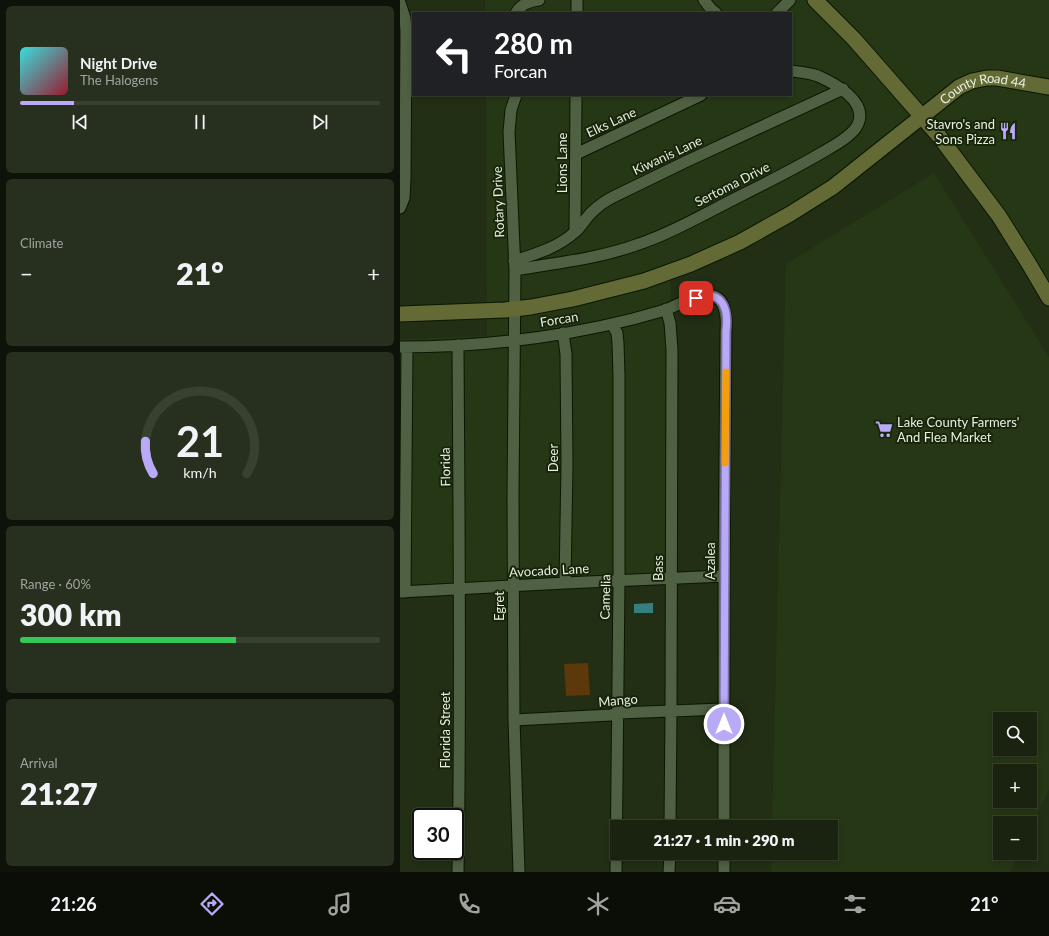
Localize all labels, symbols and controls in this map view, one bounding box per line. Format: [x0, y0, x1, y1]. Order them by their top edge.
text: 280 m [494, 26, 573, 60]
icon: left [428, 28, 480, 80]
text: Night Drive [80, 54, 157, 72]
text: Forcan [494, 60, 547, 82]
street label: County Road 44 [936, 70, 1028, 108]
text: The Halogens [80, 72, 158, 88]
street label: Elks Lane [583, 103, 639, 141]
icon: previous [69, 111, 91, 133]
icon: pause [189, 111, 211, 133]
icon: next [309, 111, 331, 133]
place label: Stavro's and Sons Pizza [926, 116, 995, 147]
restaurant icon: Stavro's and Sons Pizza [998, 121, 1018, 141]
street label: Kiwanis Lane [630, 132, 704, 178]
street label: Lions Lane [554, 133, 570, 193]
street label: Sertoma Drive [692, 158, 772, 210]
street label: Rotary Drive [489, 166, 507, 238]
text: Climate [20, 235, 63, 251]
text: 21° [176, 255, 224, 291]
text: − [20, 260, 33, 287]
text: + [367, 260, 380, 287]
pin [679, 281, 713, 315]
icon: arrive [685, 287, 707, 309]
street label: Forcan [539, 308, 579, 330]
place label: Lake County Farmers' And Flea Market [897, 414, 1019, 445]
text: 21 [176, 416, 224, 466]
supermarket icon: Lake County Farmers' And Flea Market [874, 419, 894, 439]
street label: Deer [545, 444, 561, 472]
street label: Florida [437, 447, 453, 487]
text: km/h [183, 464, 217, 481]
street label: Azalea [702, 542, 718, 580]
street label: Bass [650, 555, 666, 581]
street label: Avocado Lane [509, 560, 590, 580]
street label: Camelia [597, 574, 613, 620]
text: Range · 60% [20, 576, 91, 592]
street label: Egret [491, 591, 507, 621]
text: 300 km [20, 596, 121, 632]
street label: Mango [598, 690, 638, 710]
street label: Florida Street [437, 691, 453, 768]
position arrow [703, 703, 745, 745]
map controls [993, 712, 1037, 860]
button: search [993, 712, 1037, 756]
text: Arrival [20, 755, 57, 771]
button: + [993, 764, 1037, 808]
text: 21:27 [20, 775, 98, 811]
speed limit sign: 30 [412, 808, 464, 860]
button: − [993, 816, 1037, 860]
text: 21:27 · 1 min · 290 m [653, 831, 795, 849]
icon: directions [198, 890, 226, 918]
icon: music [326, 890, 354, 918]
icon: phone [455, 890, 483, 918]
icon: climate [584, 890, 612, 918]
icon: car [713, 890, 741, 918]
icon: filters [841, 890, 869, 918]
text: 21:26 [50, 893, 97, 915]
text: 21° [970, 893, 999, 915]

